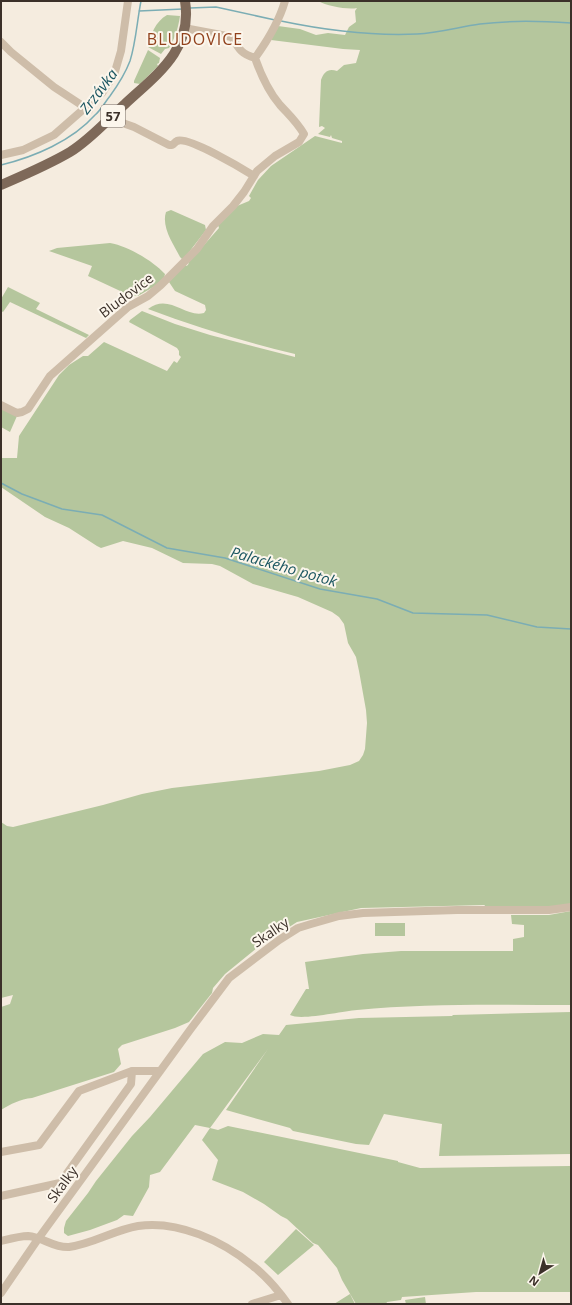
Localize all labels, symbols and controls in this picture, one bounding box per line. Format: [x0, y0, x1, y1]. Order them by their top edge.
district label: BLUDOVICE [147, 28, 243, 50]
water label: Zrzávka [74, 64, 122, 118]
road number: 57 [101, 105, 125, 127]
street label: Bludovice [95, 268, 157, 322]
water label: Palackého potok [229, 541, 340, 591]
street label: Skalky [248, 912, 293, 951]
street label: Skalky [42, 1161, 82, 1206]
north arrow [520, 1253, 560, 1293]
text: N [526, 1273, 542, 1290]

